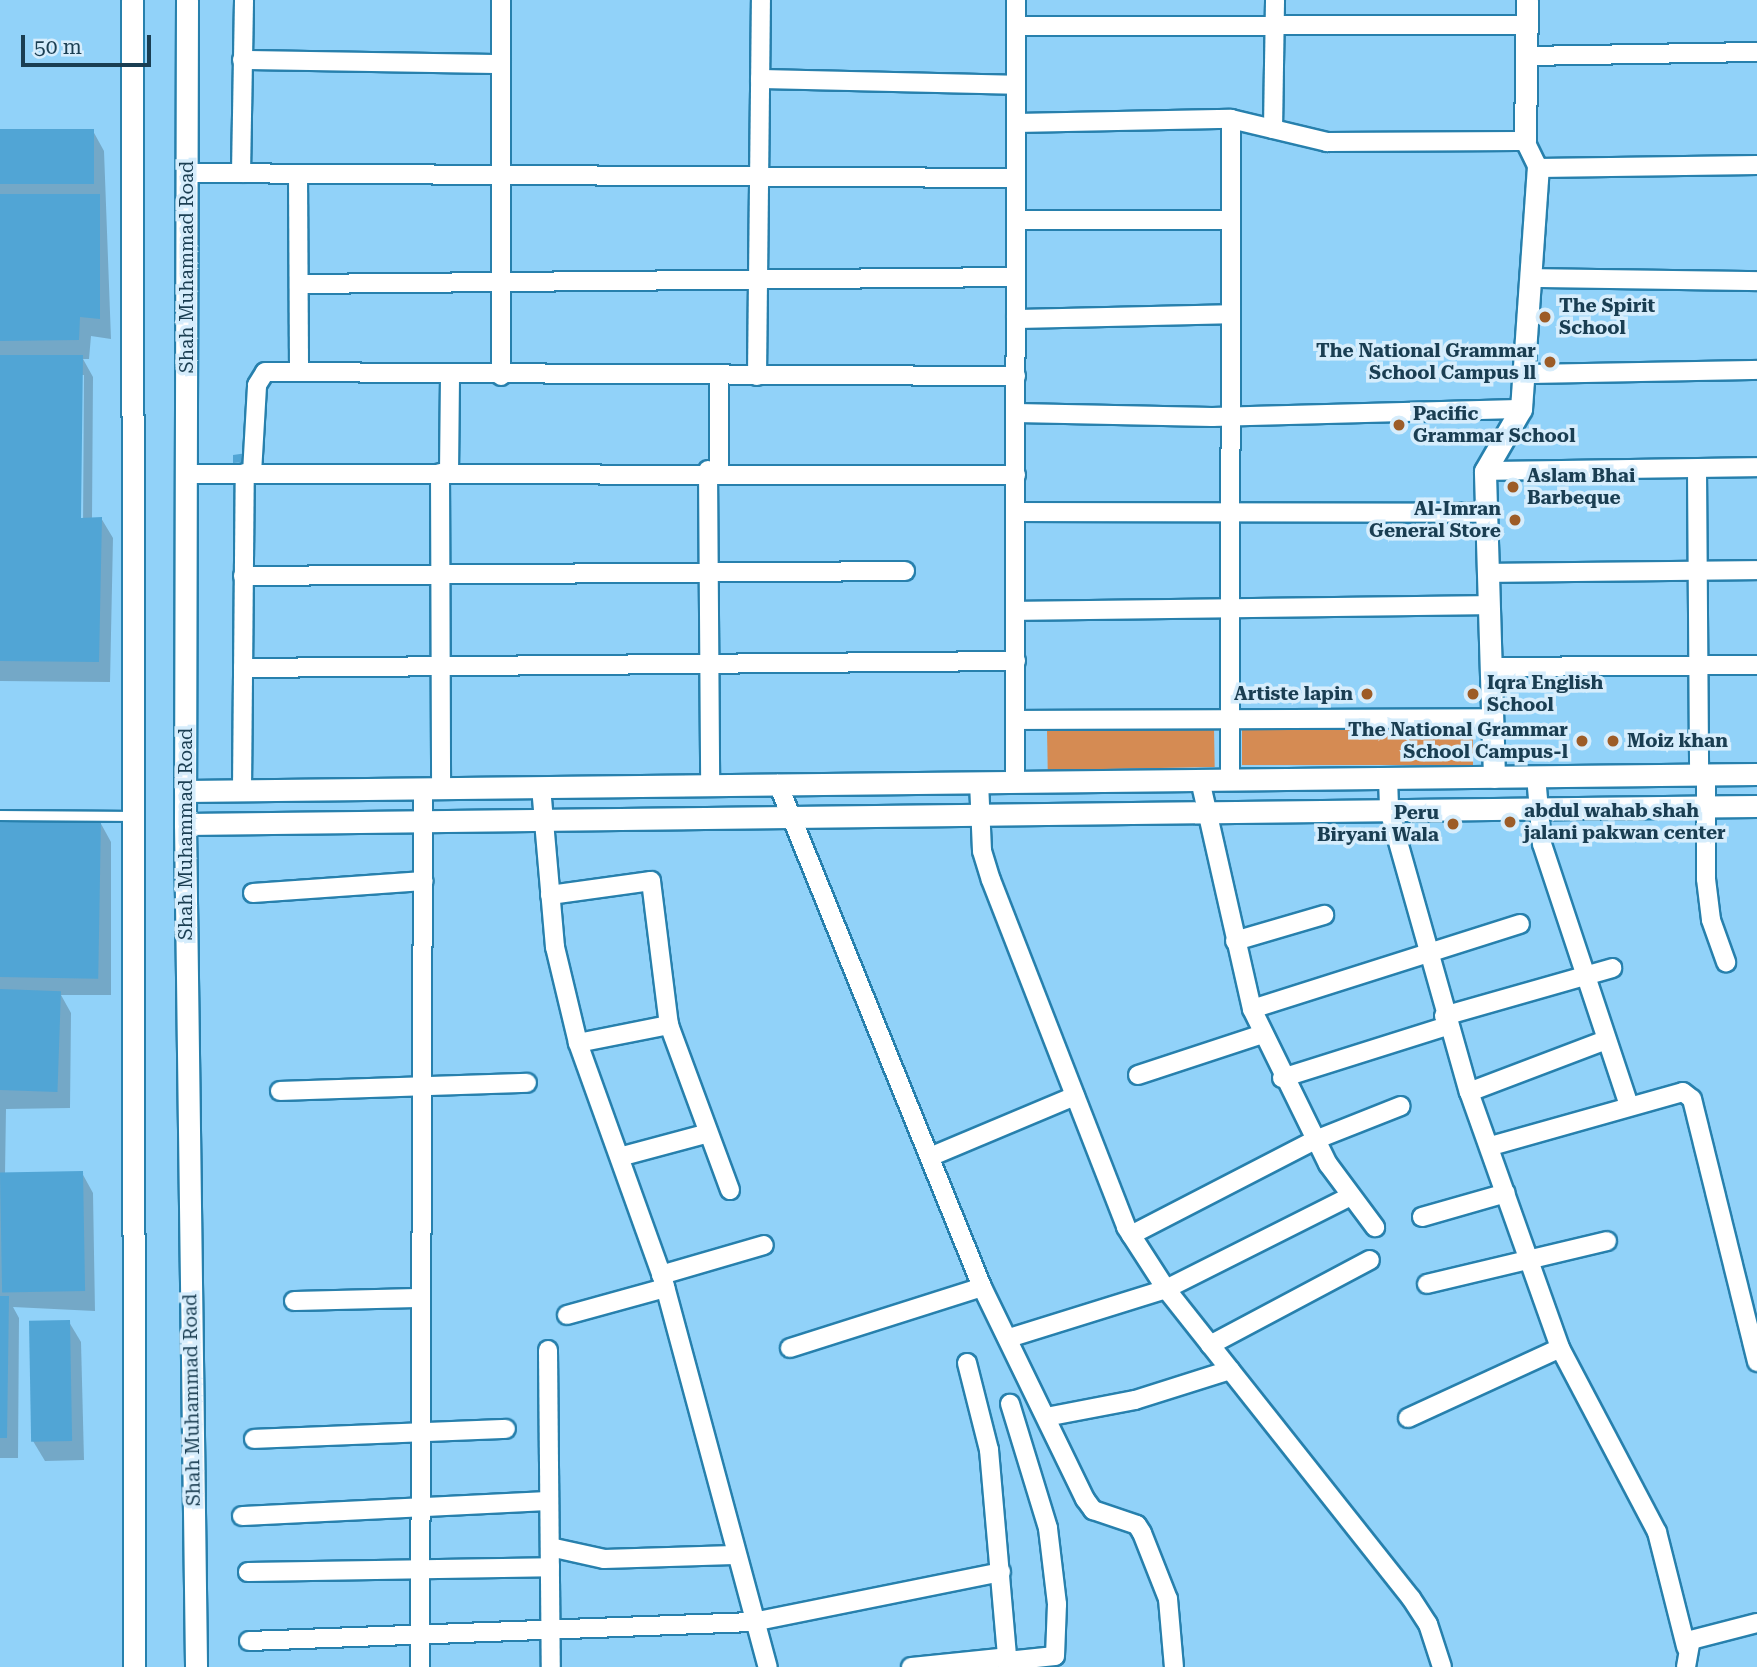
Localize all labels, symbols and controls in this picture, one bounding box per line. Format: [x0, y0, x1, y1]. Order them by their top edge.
scale bar [24, 21, 154, 65]
text: 50 m [34, 35, 82, 59]
street label: Shah Muhammad Road [176, 161, 198, 373]
place label: The Spirit School [1559, 295, 1655, 339]
marker: The Spirit School [1537, 309, 1553, 325]
place label: The National Grammar School Campus ll [1316, 340, 1536, 384]
marker: The National Grammar School Campus ll [1542, 354, 1558, 370]
place label: Pacific Grammar School [1413, 403, 1575, 447]
marker: Pacific Grammar School [1391, 417, 1407, 433]
place label: Aslam Bhai Barbeque [1527, 465, 1635, 509]
marker: Aslam Bhai Barbeque [1505, 479, 1521, 495]
place label: Al-Imran General Store [1369, 498, 1501, 542]
marker: Al-Imran General Store [1507, 512, 1523, 528]
place label: Iqra English School [1487, 672, 1603, 716]
place label: Artiste lapin [1234, 683, 1353, 705]
marker: Artiste lapin [1359, 686, 1375, 702]
marker: Iqra English School [1465, 686, 1481, 702]
place label: The National Grammar School Campus-l [1348, 719, 1568, 763]
street label: Shah Muhammad Road [175, 728, 197, 940]
place label: Moiz khan [1627, 730, 1728, 752]
marker: The National Grammar School Campus-l [1574, 733, 1590, 749]
marker: Moiz khan [1605, 733, 1621, 749]
place label: abdul wahab shah jalani pakwan center [1524, 800, 1726, 844]
place label: Peru Biryani Wala [1317, 802, 1439, 846]
marker: abdul wahab shah jalani pakwan center [1502, 814, 1518, 830]
marker: Peru Biryani Wala [1445, 816, 1461, 832]
street label: Shah Muhammad Road [179, 1294, 205, 1506]

